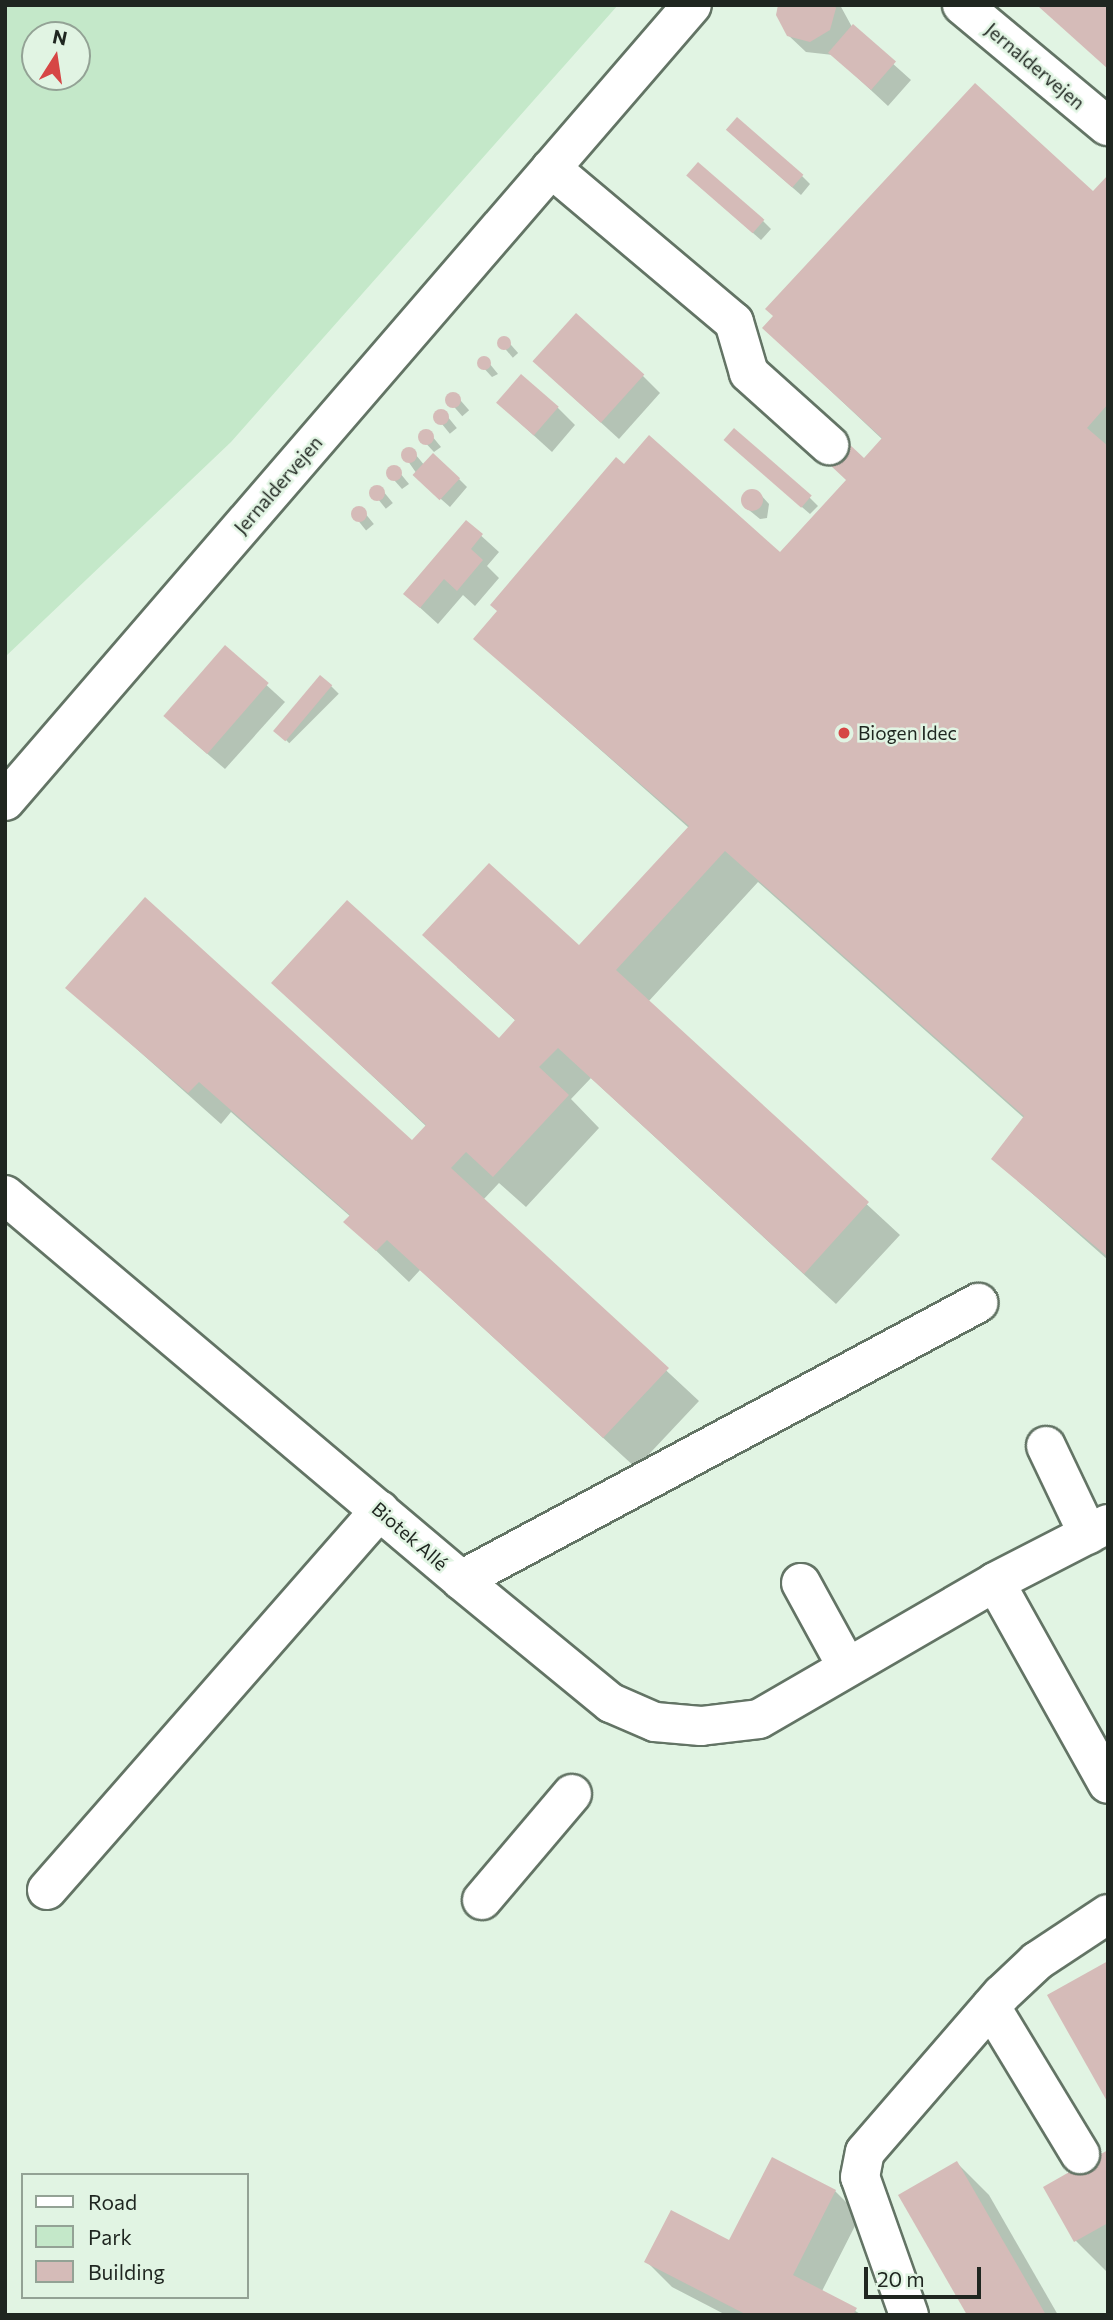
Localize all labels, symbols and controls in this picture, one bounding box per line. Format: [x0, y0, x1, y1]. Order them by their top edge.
street label: Jernaldervejen [981, 18, 1089, 114]
north arrow [21, 21, 91, 91]
text: N [51, 24, 69, 50]
street label: Jernaldervejen [229, 431, 327, 539]
place label: Biogen Idec [858, 722, 957, 744]
marker: Biogen Idec [836, 725, 852, 741]
street label: Biotek Allé [368, 1497, 452, 1575]
legend [21, 2173, 248, 2299]
text: Road [88, 2189, 137, 2214]
text: Park [88, 2224, 132, 2249]
scale bar [868, 2254, 985, 2298]
text: Building [88, 2259, 165, 2284]
text: 20 m [877, 2266, 925, 2291]

